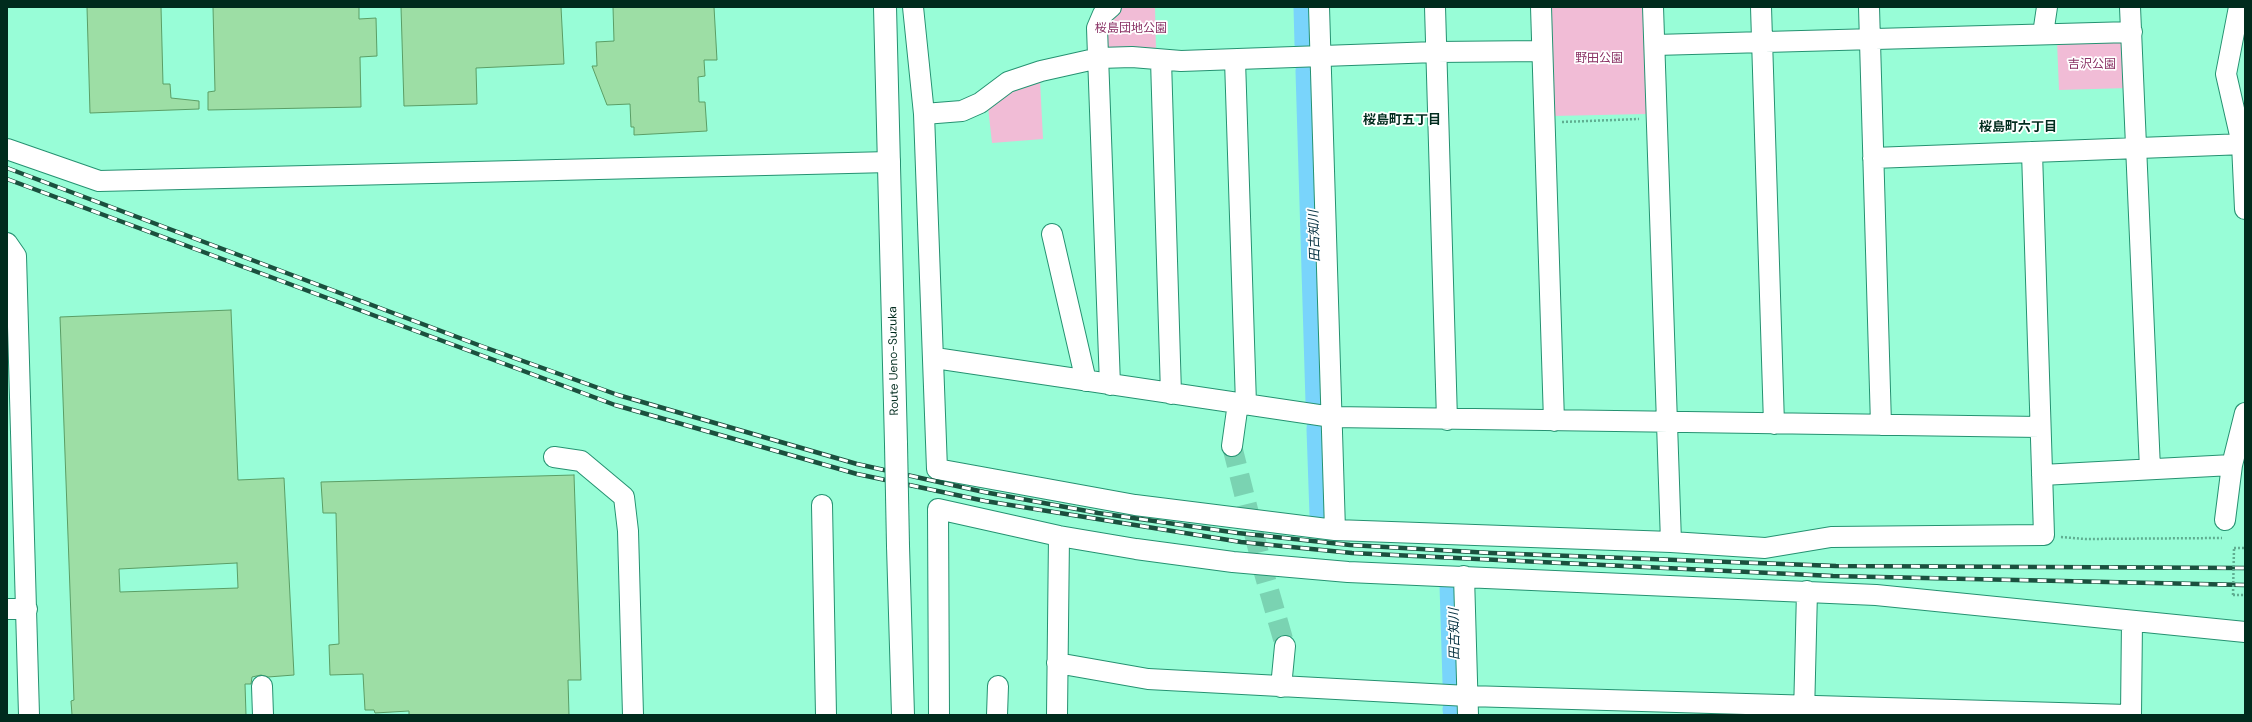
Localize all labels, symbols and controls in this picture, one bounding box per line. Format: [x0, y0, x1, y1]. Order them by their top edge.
park label: 桜島団地公園 [1095, 22, 1167, 36]
park label: 野田公園 [1575, 52, 1623, 66]
park label: 吉沢公園 [2068, 58, 2116, 72]
district label: 桜島町五丁目 [1363, 113, 1441, 129]
district label: 桜島町六丁目 [1979, 120, 2057, 136]
water label: 田古知川 [1306, 210, 1324, 262]
street label: Route Ueno-Suzuka [886, 306, 902, 416]
water label: 田古知川 [1447, 608, 1463, 660]

